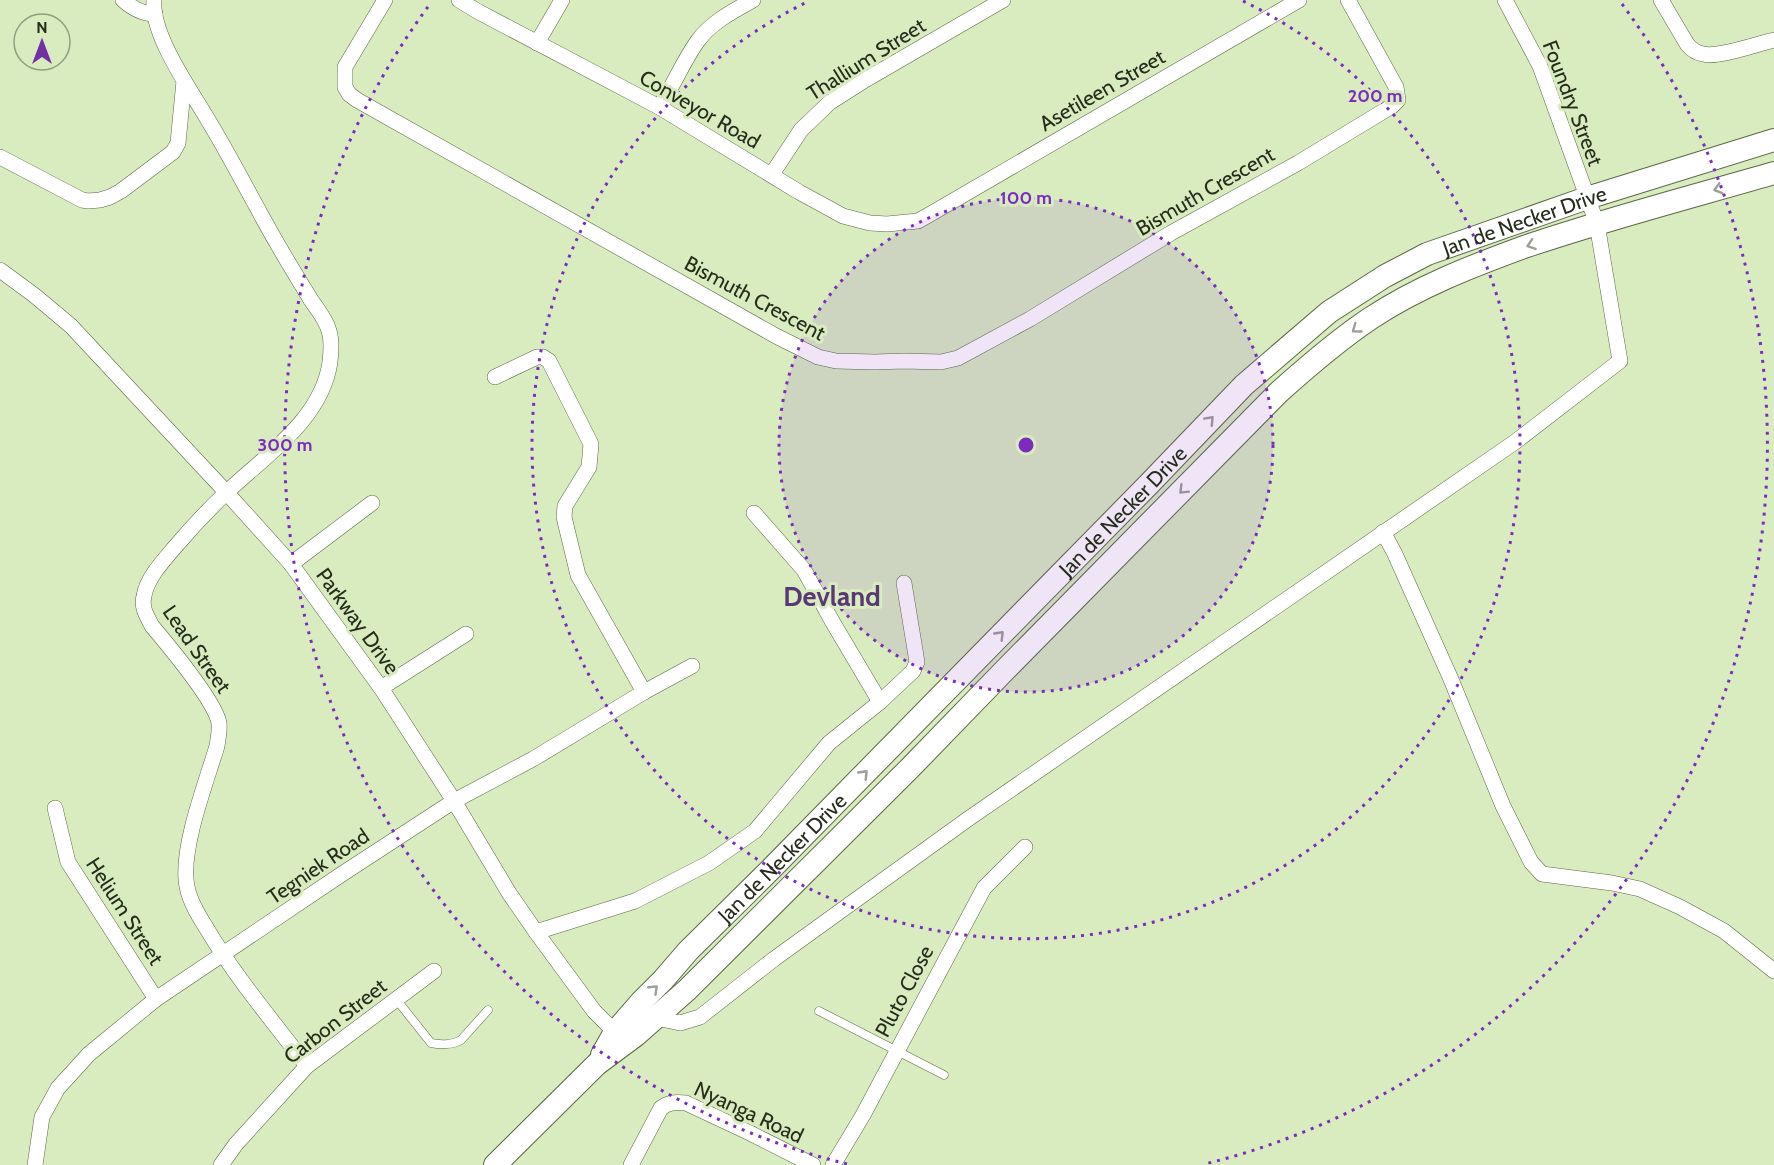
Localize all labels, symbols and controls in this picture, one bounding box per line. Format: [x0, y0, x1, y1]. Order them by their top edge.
north arrow [12, 12, 72, 72]
street label: Thallium Street [802, 13, 930, 105]
text: N [36, 18, 48, 37]
street label: Foundry Street [1538, 37, 1608, 169]
street label: Asetileen Street [1035, 44, 1169, 136]
street label: Conveyor Road [635, 64, 765, 154]
text: 200 m [1348, 85, 1402, 107]
street label: Bismuth Crescent [1131, 141, 1279, 241]
street label: Jan de Necker Drive [1438, 180, 1610, 260]
one-way arrow [1713, 182, 1724, 194]
text: 100 m [1000, 187, 1052, 209]
one-way arrow [1526, 238, 1537, 251]
street label: Bismuth Crescent [680, 250, 830, 346]
one-way arrow [1351, 322, 1362, 333]
one-way arrow [1203, 417, 1214, 427]
text: 300 m [258, 434, 312, 456]
centre of rings [1016, 435, 1036, 455]
street label: Jan de Necker Drive [1053, 440, 1192, 582]
one-way arrow [1179, 483, 1190, 494]
street label: Parkway Drive [311, 563, 405, 679]
district label: Devland [783, 580, 881, 613]
street label: Lead Street [158, 600, 236, 698]
one-way arrow [993, 631, 1004, 641]
one-way arrow [857, 771, 868, 781]
street label: Jan de Necker Drive [712, 787, 851, 928]
street label: Tegniek Road [262, 823, 374, 909]
street label: Helium Street [81, 853, 169, 969]
street label: Pluto Close [870, 941, 939, 1041]
street label: Carbon Street [279, 973, 391, 1069]
one-way arrow [647, 985, 658, 996]
street label: Nyanga Road [690, 1076, 808, 1148]

